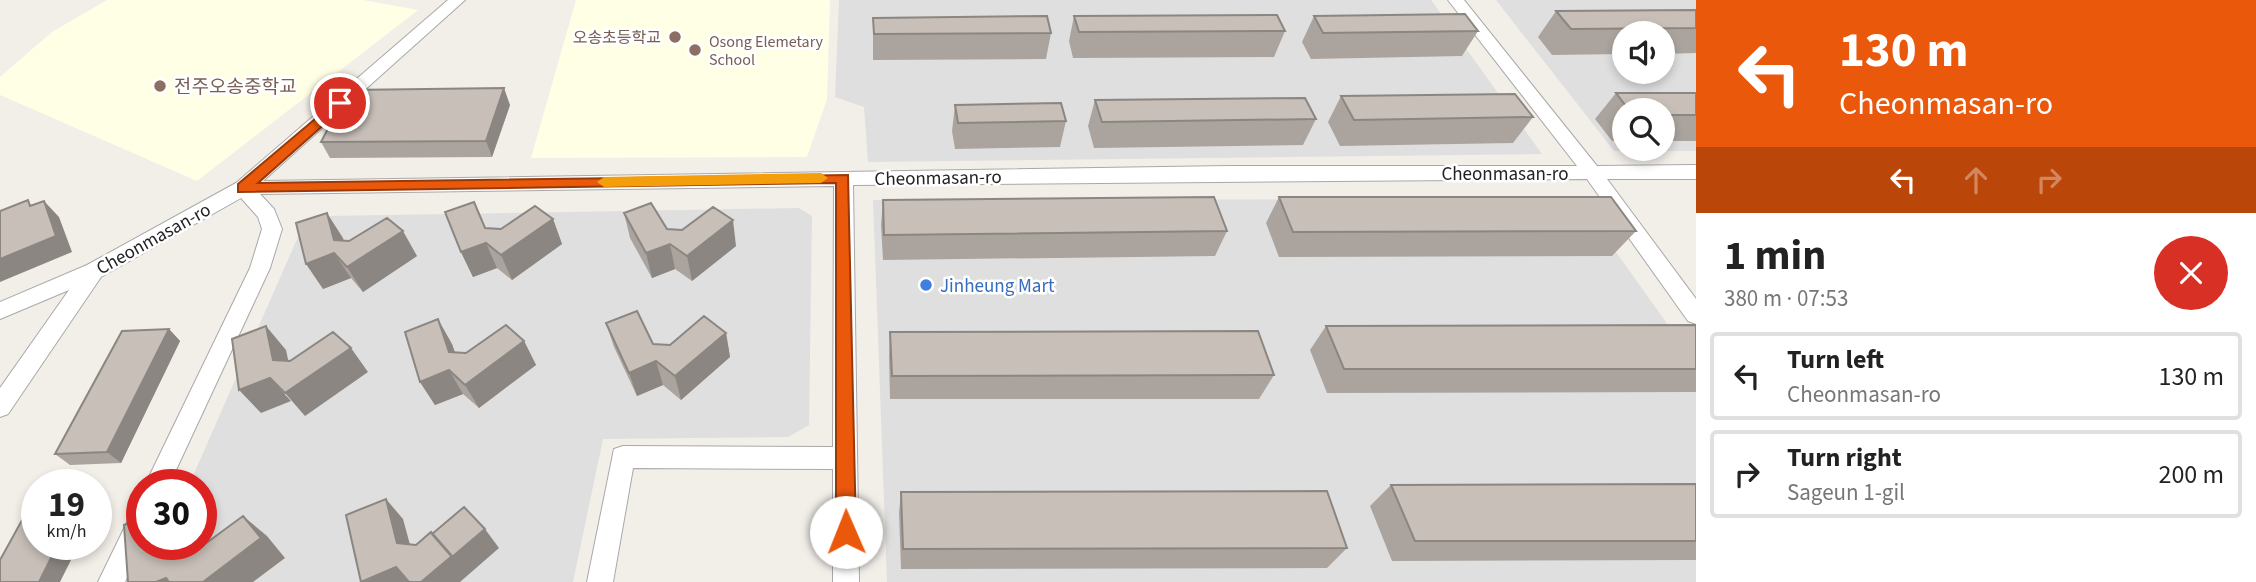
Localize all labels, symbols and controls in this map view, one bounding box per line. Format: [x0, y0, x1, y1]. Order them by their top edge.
text: 130 m [1839, 16, 1968, 86]
map controls [1612, 21, 1675, 161]
button: sound [1612, 21, 1675, 84]
place label: 오송초등학교 [573, 27, 661, 49]
icon: left [1724, 28, 1815, 119]
marker: 오송초등학교 [667, 29, 683, 45]
place label: Osong Elemetary School [709, 31, 824, 71]
marker: Osong Elemetary School [687, 42, 703, 58]
pin [310, 73, 370, 133]
place label: 전주오송중학교 [174, 74, 296, 101]
marker: 전주오송중학교 [152, 78, 168, 94]
text: Cheonmasan-ro [1839, 81, 2053, 127]
icon: arrive [321, 84, 359, 122]
button: search [1612, 98, 1675, 161]
street label: Cheonmasan-ro [1441, 161, 1569, 188]
icon: left [1884, 161, 1922, 199]
icon: ahead [1957, 161, 1995, 199]
icon: right [2030, 161, 2068, 199]
street label: Cheonmasan-ro [874, 164, 1002, 193]
street label: Cheonmasan-ro [92, 197, 216, 282]
text: 1 min [1724, 226, 1826, 286]
button: close [2154, 236, 2228, 310]
place label: Jinheung Mart [940, 273, 1055, 300]
marker: Jinheung Mart [918, 277, 934, 293]
text: 380 m · 07:53 [1724, 282, 1848, 315]
text: Turn left [1787, 341, 1884, 378]
icon: left [1728, 357, 1766, 395]
text: 130 m [2158, 358, 2224, 395]
text: Cheonmasan-ro [1787, 378, 1941, 411]
text: Turn right [1787, 439, 1902, 476]
icon: right [1728, 455, 1766, 493]
text: 200 m [2158, 456, 2224, 493]
speed limit sign: 30 [126, 469, 217, 560]
text: Sageun 1-gil [1787, 476, 1905, 509]
text: 19 [48, 480, 85, 530]
position arrow [809, 495, 883, 569]
text: km/h [47, 519, 86, 544]

